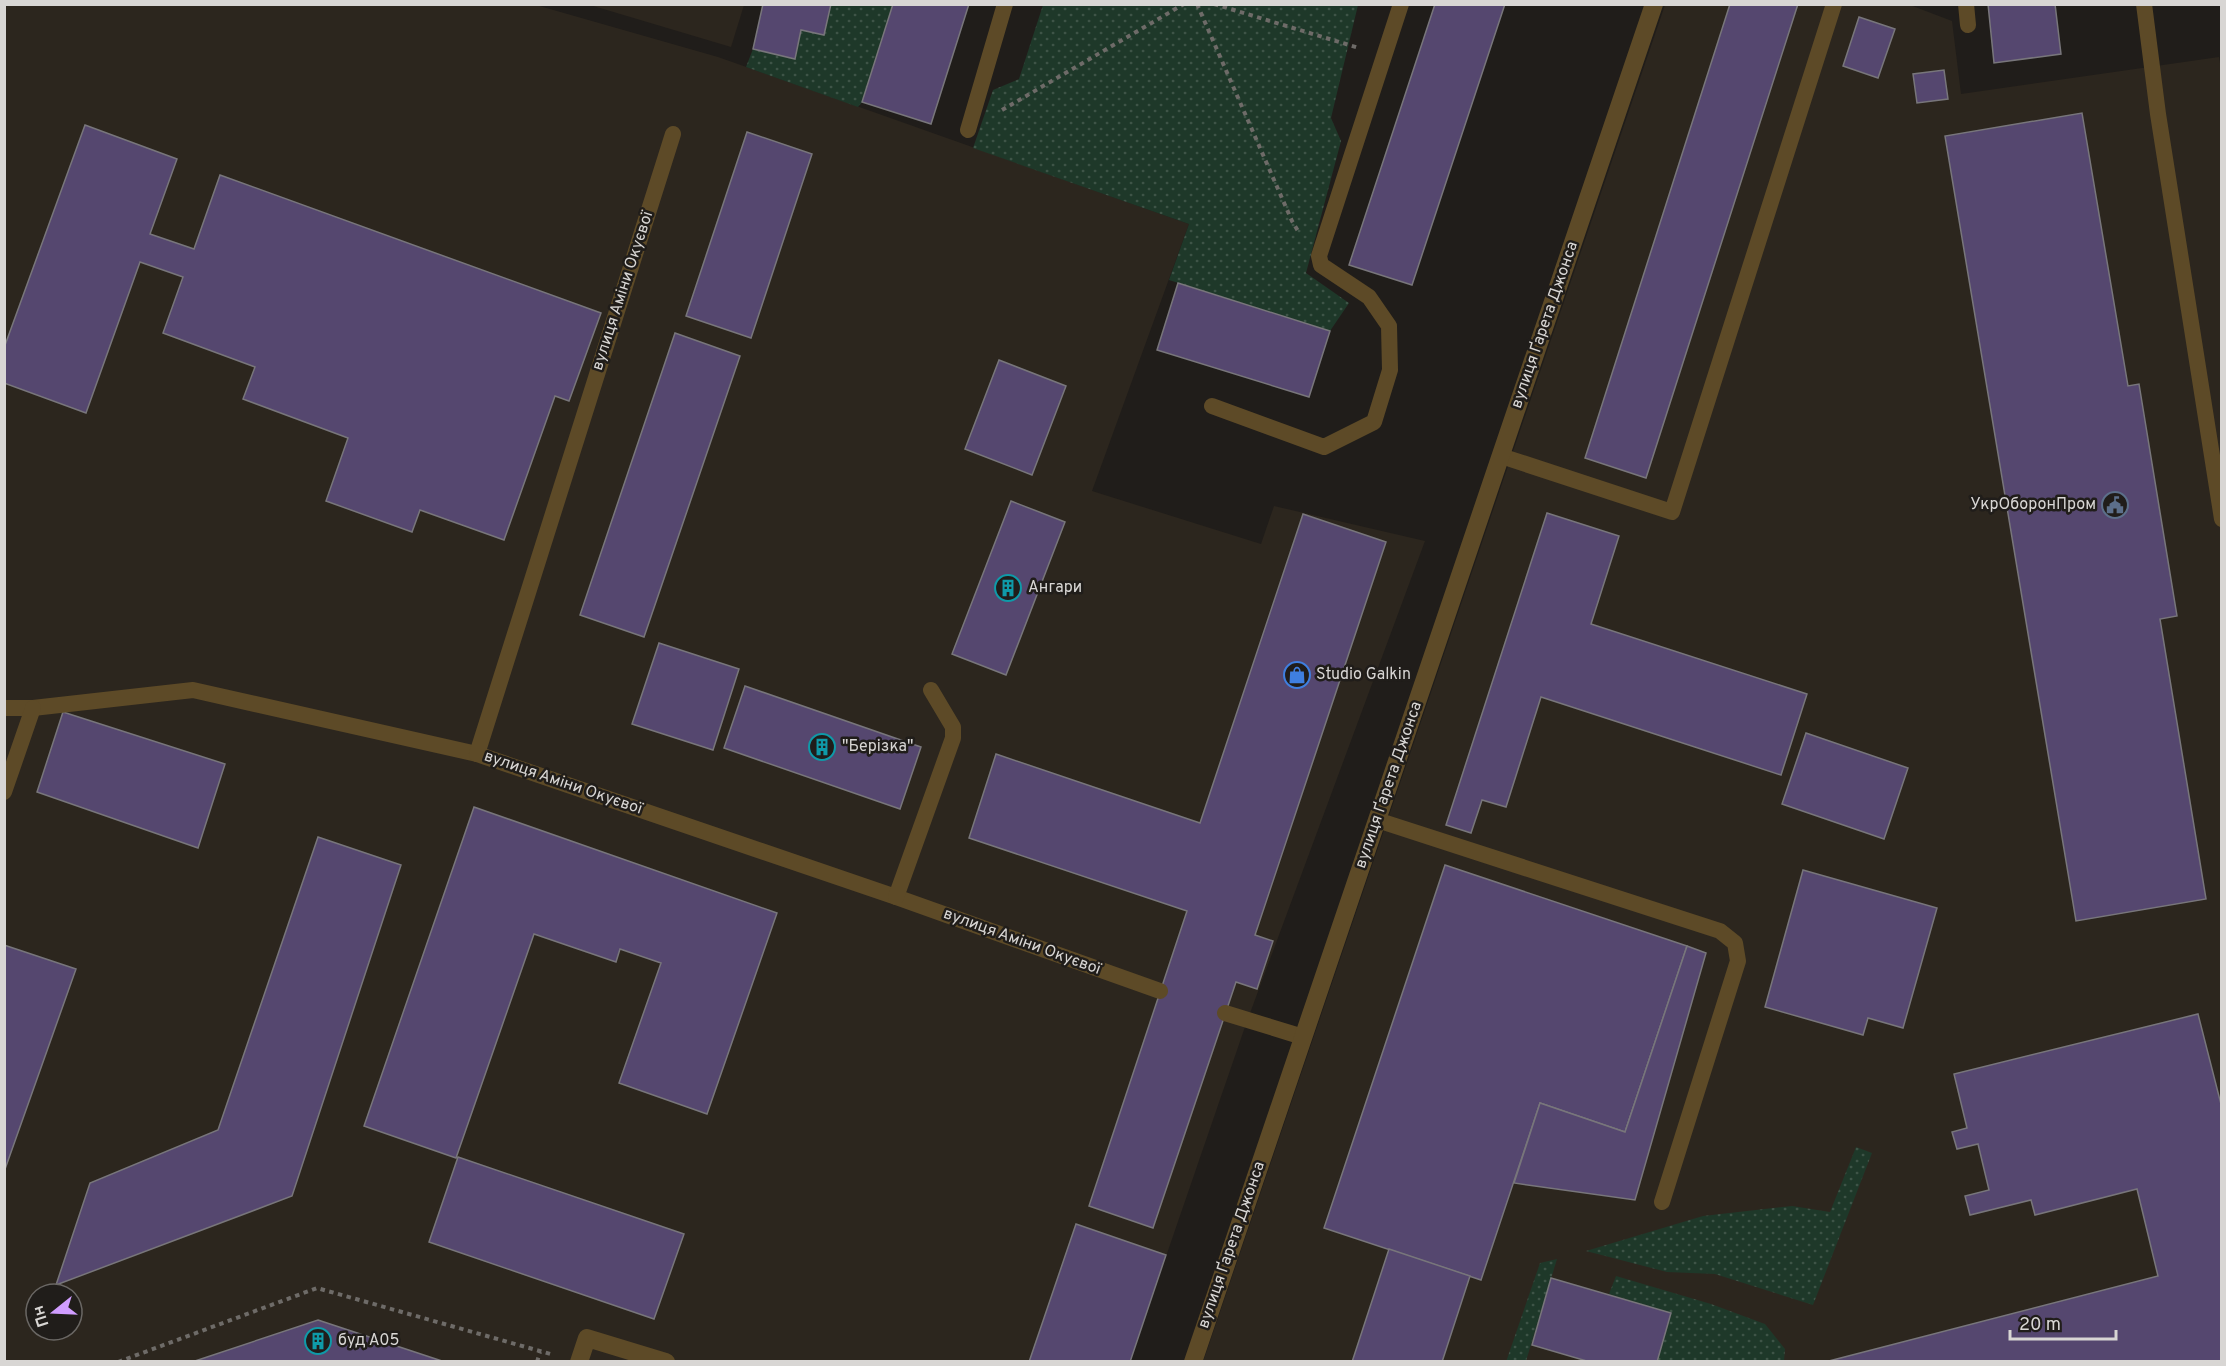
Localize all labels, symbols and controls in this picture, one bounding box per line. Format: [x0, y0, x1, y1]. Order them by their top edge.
street label: вулиця Аміни Окуєвої [588, 208, 658, 373]
street label: вулиця Ґарета Джонса [1506, 239, 1583, 411]
public building icon: УкрОборонПром [2100, 490, 2130, 520]
place label: УкрОборонПром [1970, 495, 2096, 515]
building icon: Ангари [993, 573, 1023, 603]
place label: Ангари [1028, 578, 1082, 598]
shop icon: Studio Galkin [1282, 660, 1312, 690]
place label: Studio Galkin [1316, 665, 1411, 685]
street label: вулиця Ґарета Джонса [1350, 699, 1427, 871]
building icon: "Берізка" [807, 732, 837, 762]
place label: "Берізка" [842, 737, 913, 757]
street label: вулиця Аміни Окуєвої [481, 747, 646, 820]
street label: вулиця Аміни Окуєвої [941, 904, 1104, 980]
street label: вулиця Ґарета Джонса [1193, 1159, 1270, 1331]
north arrow [24, 1282, 84, 1342]
text: Пн [29, 1303, 54, 1329]
scale bar [2010, 1303, 2116, 1341]
text: 20 m [2019, 1314, 2061, 1337]
building icon: буд А05 [303, 1326, 333, 1356]
place label: буд А05 [338, 1331, 399, 1351]

